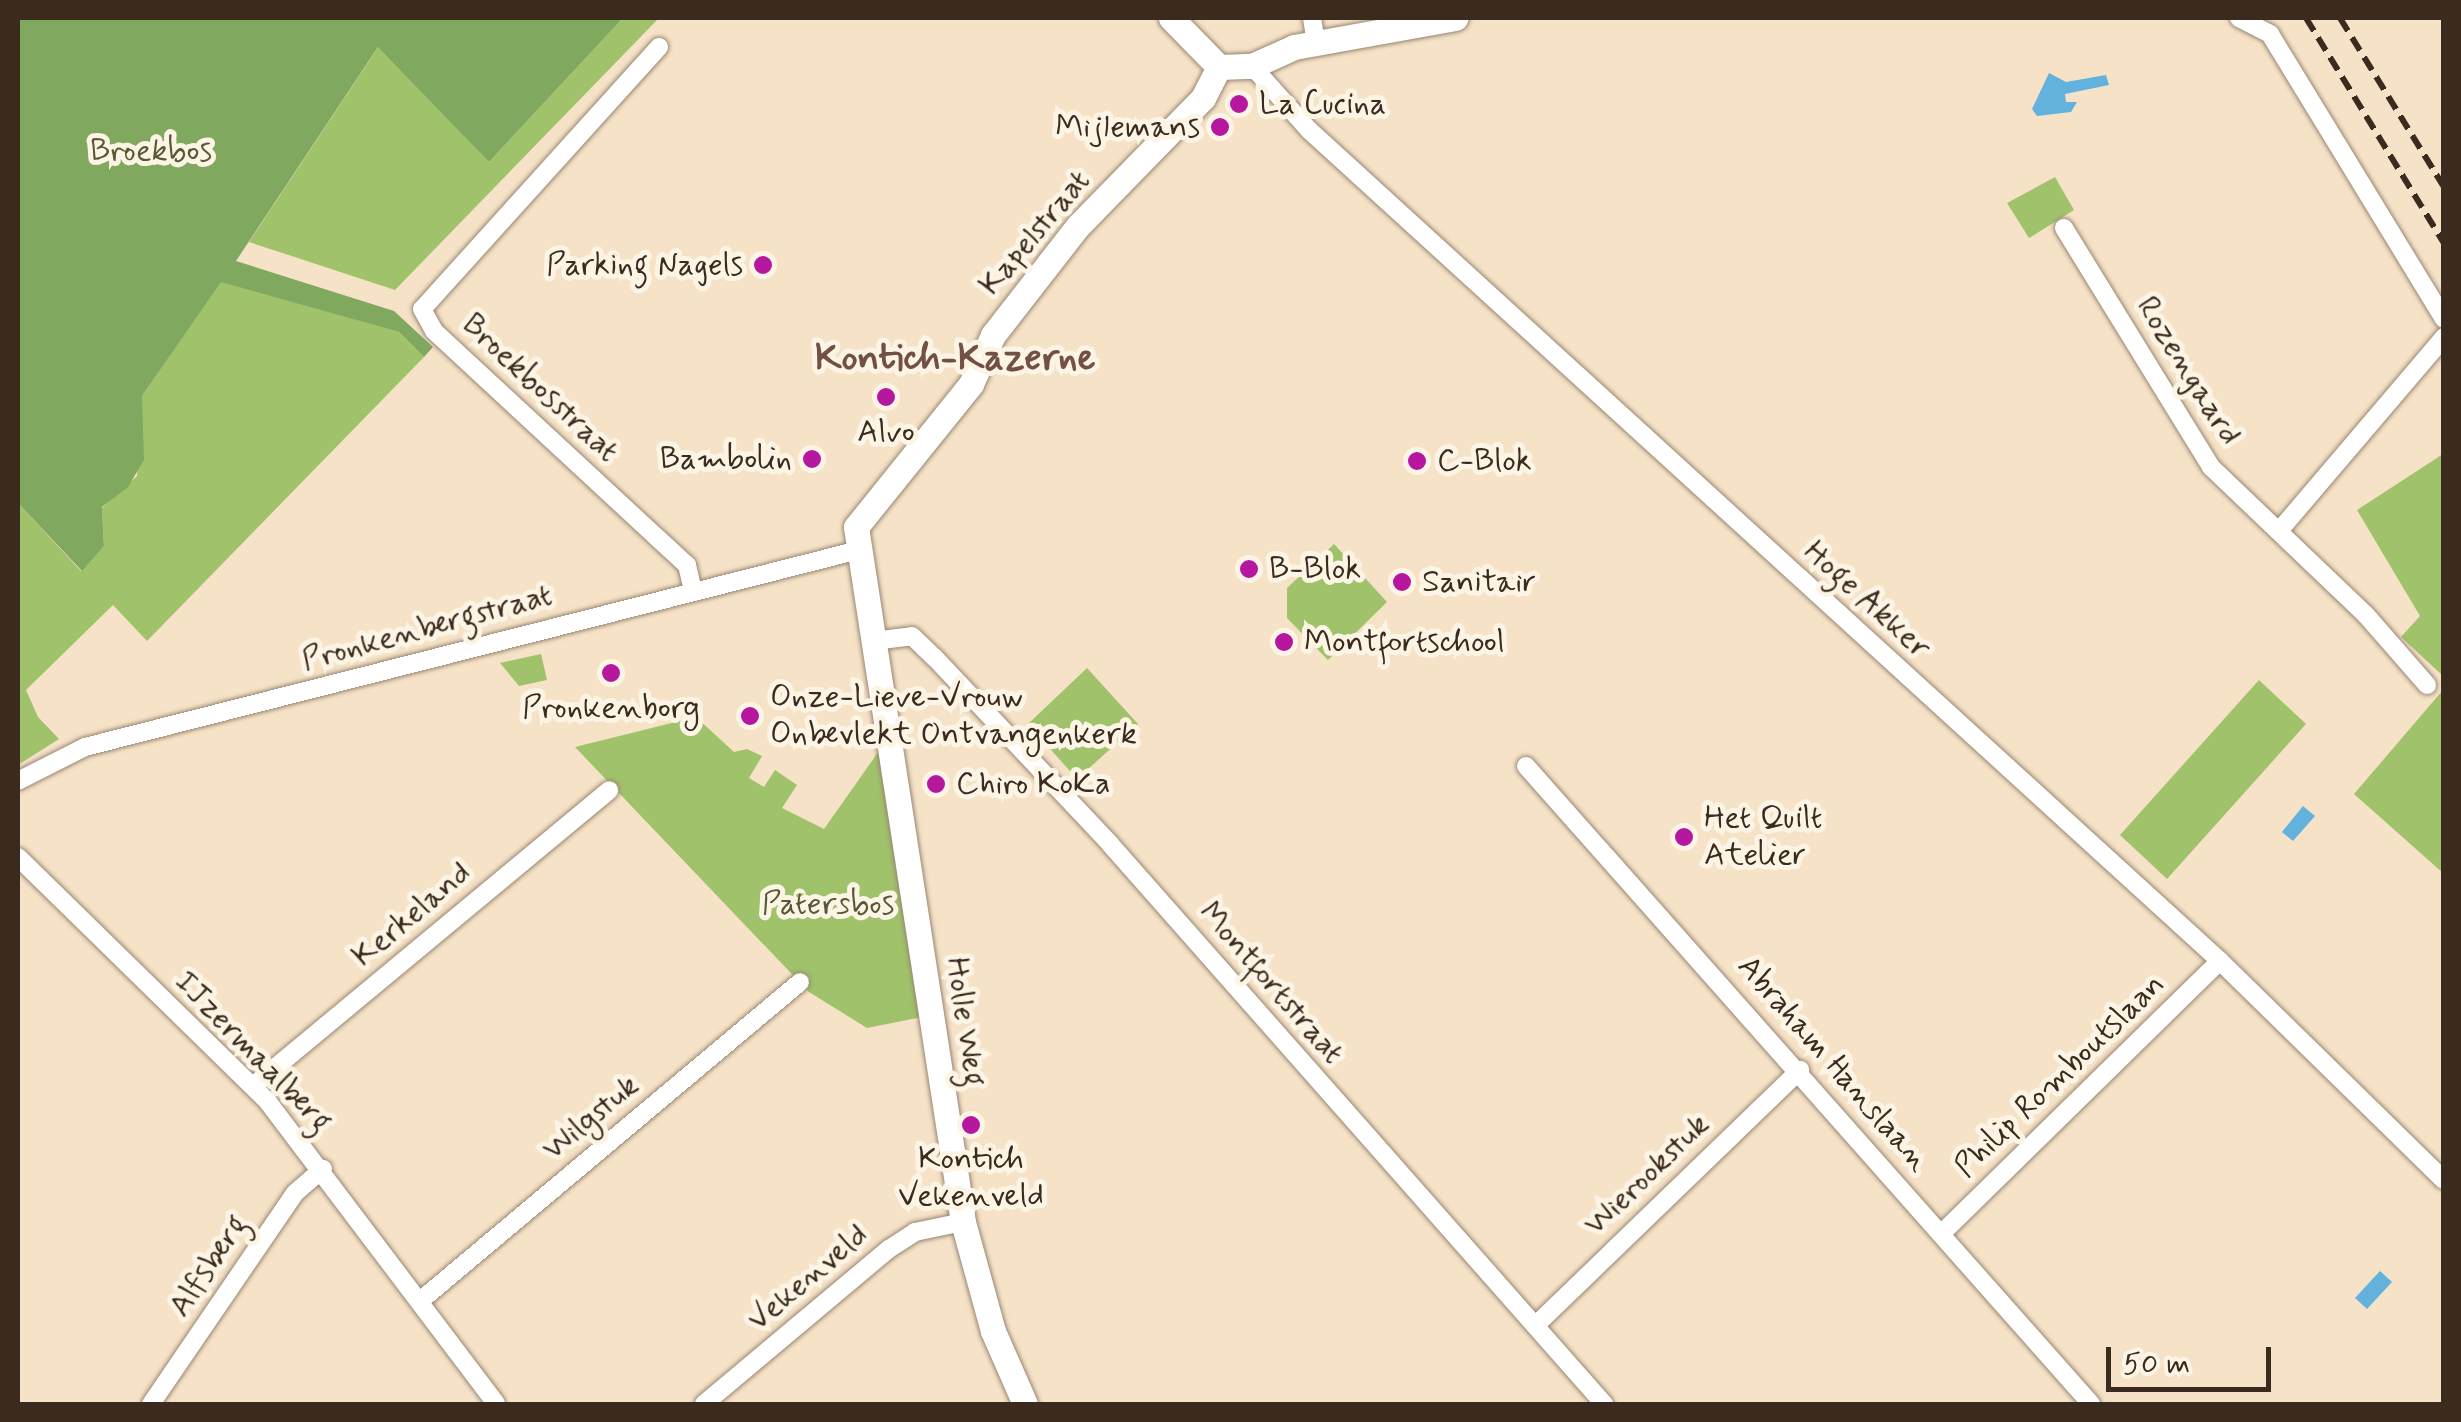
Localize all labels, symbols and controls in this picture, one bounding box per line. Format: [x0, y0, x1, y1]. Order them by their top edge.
place label: La Cucina [1259, 85, 1407, 123]
marker: La Cucina [1228, 93, 1250, 115]
place label: Mijlemans [1055, 108, 1200, 146]
marker: Mijlemans [1209, 116, 1231, 138]
park label: Broekbos [90, 132, 212, 170]
street label: Kapelstraat [971, 162, 1099, 304]
place label: Parking Nagels [545, 246, 743, 284]
marker: Parking Nagels [752, 254, 774, 276]
street label: Rozengaard [2127, 290, 2249, 452]
street label: Broekbosstraat [454, 306, 626, 470]
district label: Kontich-Kazerne [815, 336, 1095, 382]
marker: Alvo [875, 386, 897, 408]
place label: Alvo [857, 413, 915, 451]
place label: Bambolin [660, 440, 792, 478]
place label: C-Blok [1437, 442, 1532, 480]
marker: Bambolin [801, 448, 823, 470]
marker: C-Blok [1406, 450, 1428, 472]
street label: Hoge Akker [1796, 533, 1938, 667]
place label: B-Blok [1269, 550, 1361, 588]
marker: B-Blok [1238, 558, 1260, 580]
place label: Sanitair [1422, 563, 1536, 601]
marker: Sanitair [1391, 571, 1413, 593]
street label: Pronkenbergstraat [298, 576, 556, 680]
place label: Montfortschool [1304, 623, 1505, 661]
marker: Montfortschool [1273, 631, 1295, 653]
marker: Pronkenborg [600, 662, 622, 684]
place label: Onze-Lieve-Vrouw Onbevlekt Ontvangenkerk [770, 679, 1130, 754]
place label: Pronkenborg [522, 689, 700, 727]
marker: Onze-Lieve-Vrouw Onbevlekt Ontvangenkerk [739, 705, 761, 727]
place label: Chiro KoKa [956, 765, 1110, 803]
marker: Chiro KoKa [925, 773, 947, 795]
place label: Het Quilt Atelier [1704, 800, 1829, 875]
marker: Het Quilt Atelier [1673, 826, 1695, 848]
street label: Kerkeland [345, 854, 479, 976]
park label: Patersbos [762, 885, 894, 923]
street label: Montfortstraat [1190, 894, 1352, 1072]
street label: Abraham Hanslaan [1733, 953, 1933, 1175]
street label: Holle Weg [937, 954, 993, 1090]
street label: IJzermaalberg [166, 963, 340, 1141]
street label: Philip Romboutslaan [1946, 965, 2174, 1187]
street label: Wilgstuk [535, 1067, 647, 1169]
street label: Wierookstuk [1576, 1106, 1718, 1244]
marker: Kontich Vekenveld [960, 1114, 982, 1136]
place label: Kontich Vekenveld [898, 1141, 1044, 1216]
street label: Alfsberg [161, 1208, 257, 1324]
street label: Vekenveld [740, 1216, 876, 1340]
scale bar [2111, 1327, 2276, 1389]
text: 50 m [2123, 1345, 2190, 1384]

